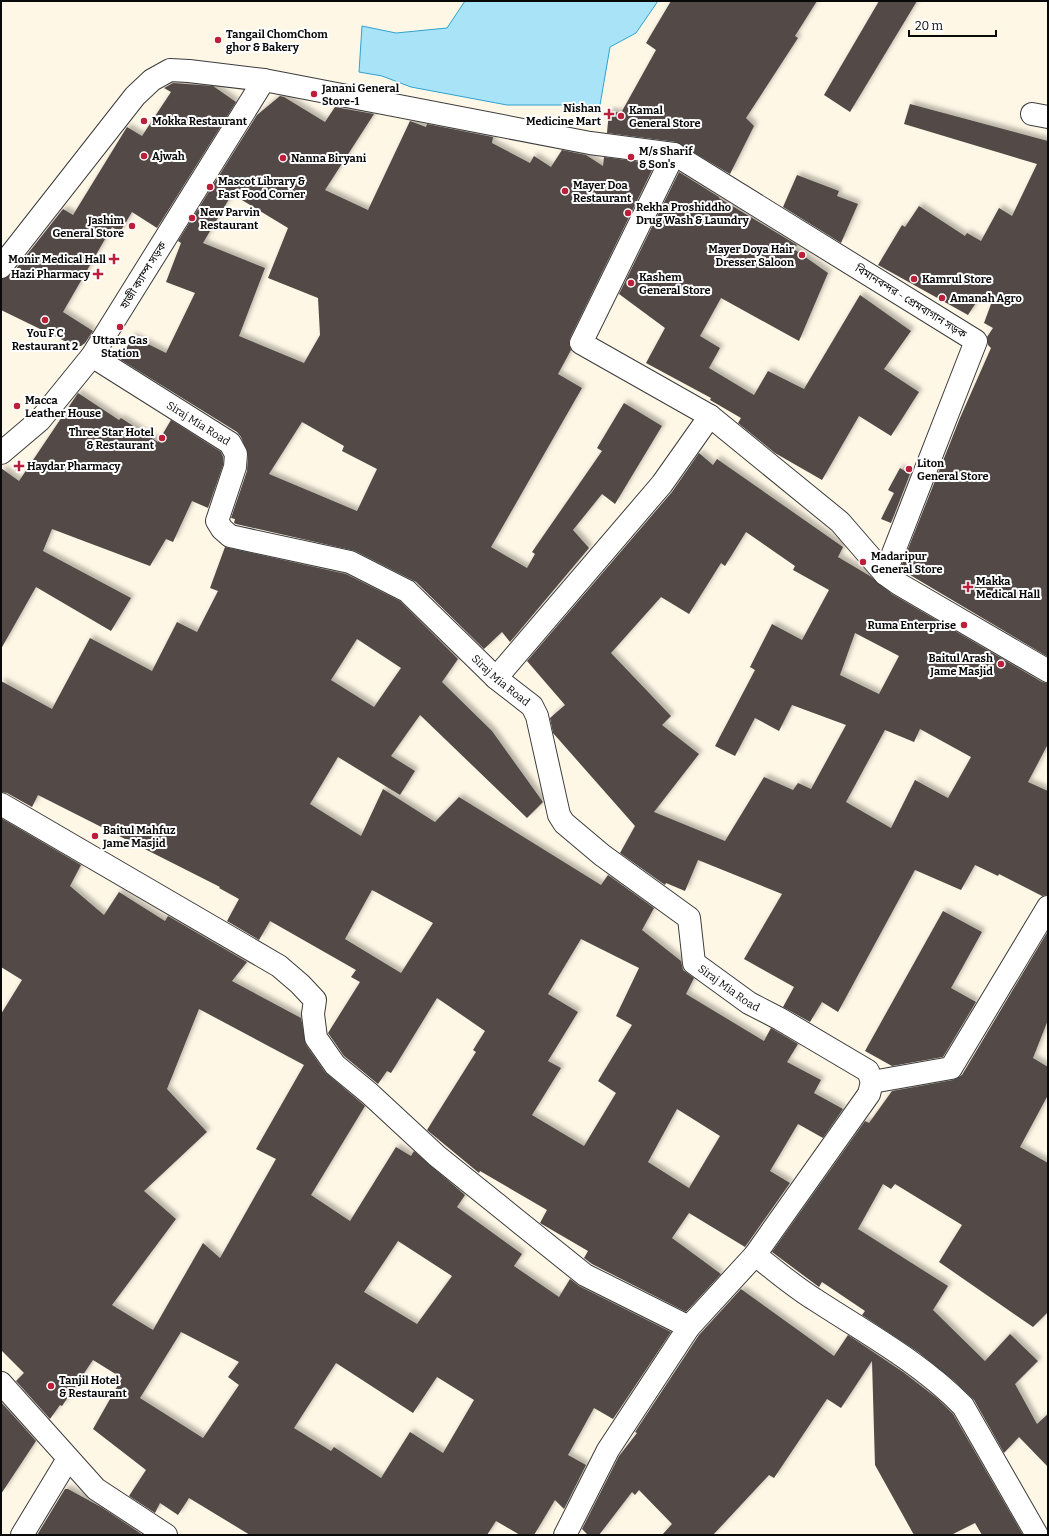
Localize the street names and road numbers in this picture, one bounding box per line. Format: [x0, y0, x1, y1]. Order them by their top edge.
street label: হাজী ক্যাম্প সড়ক [117, 239, 169, 312]
street label: বিমানবন্দর - প্রেমবাগান সড়ক [852, 261, 969, 341]
street label: Siraj Mia Road [164, 399, 233, 449]
street label: Siraj Mia Road [469, 652, 533, 709]
street label: Siraj Mia Road [695, 962, 762, 1015]

